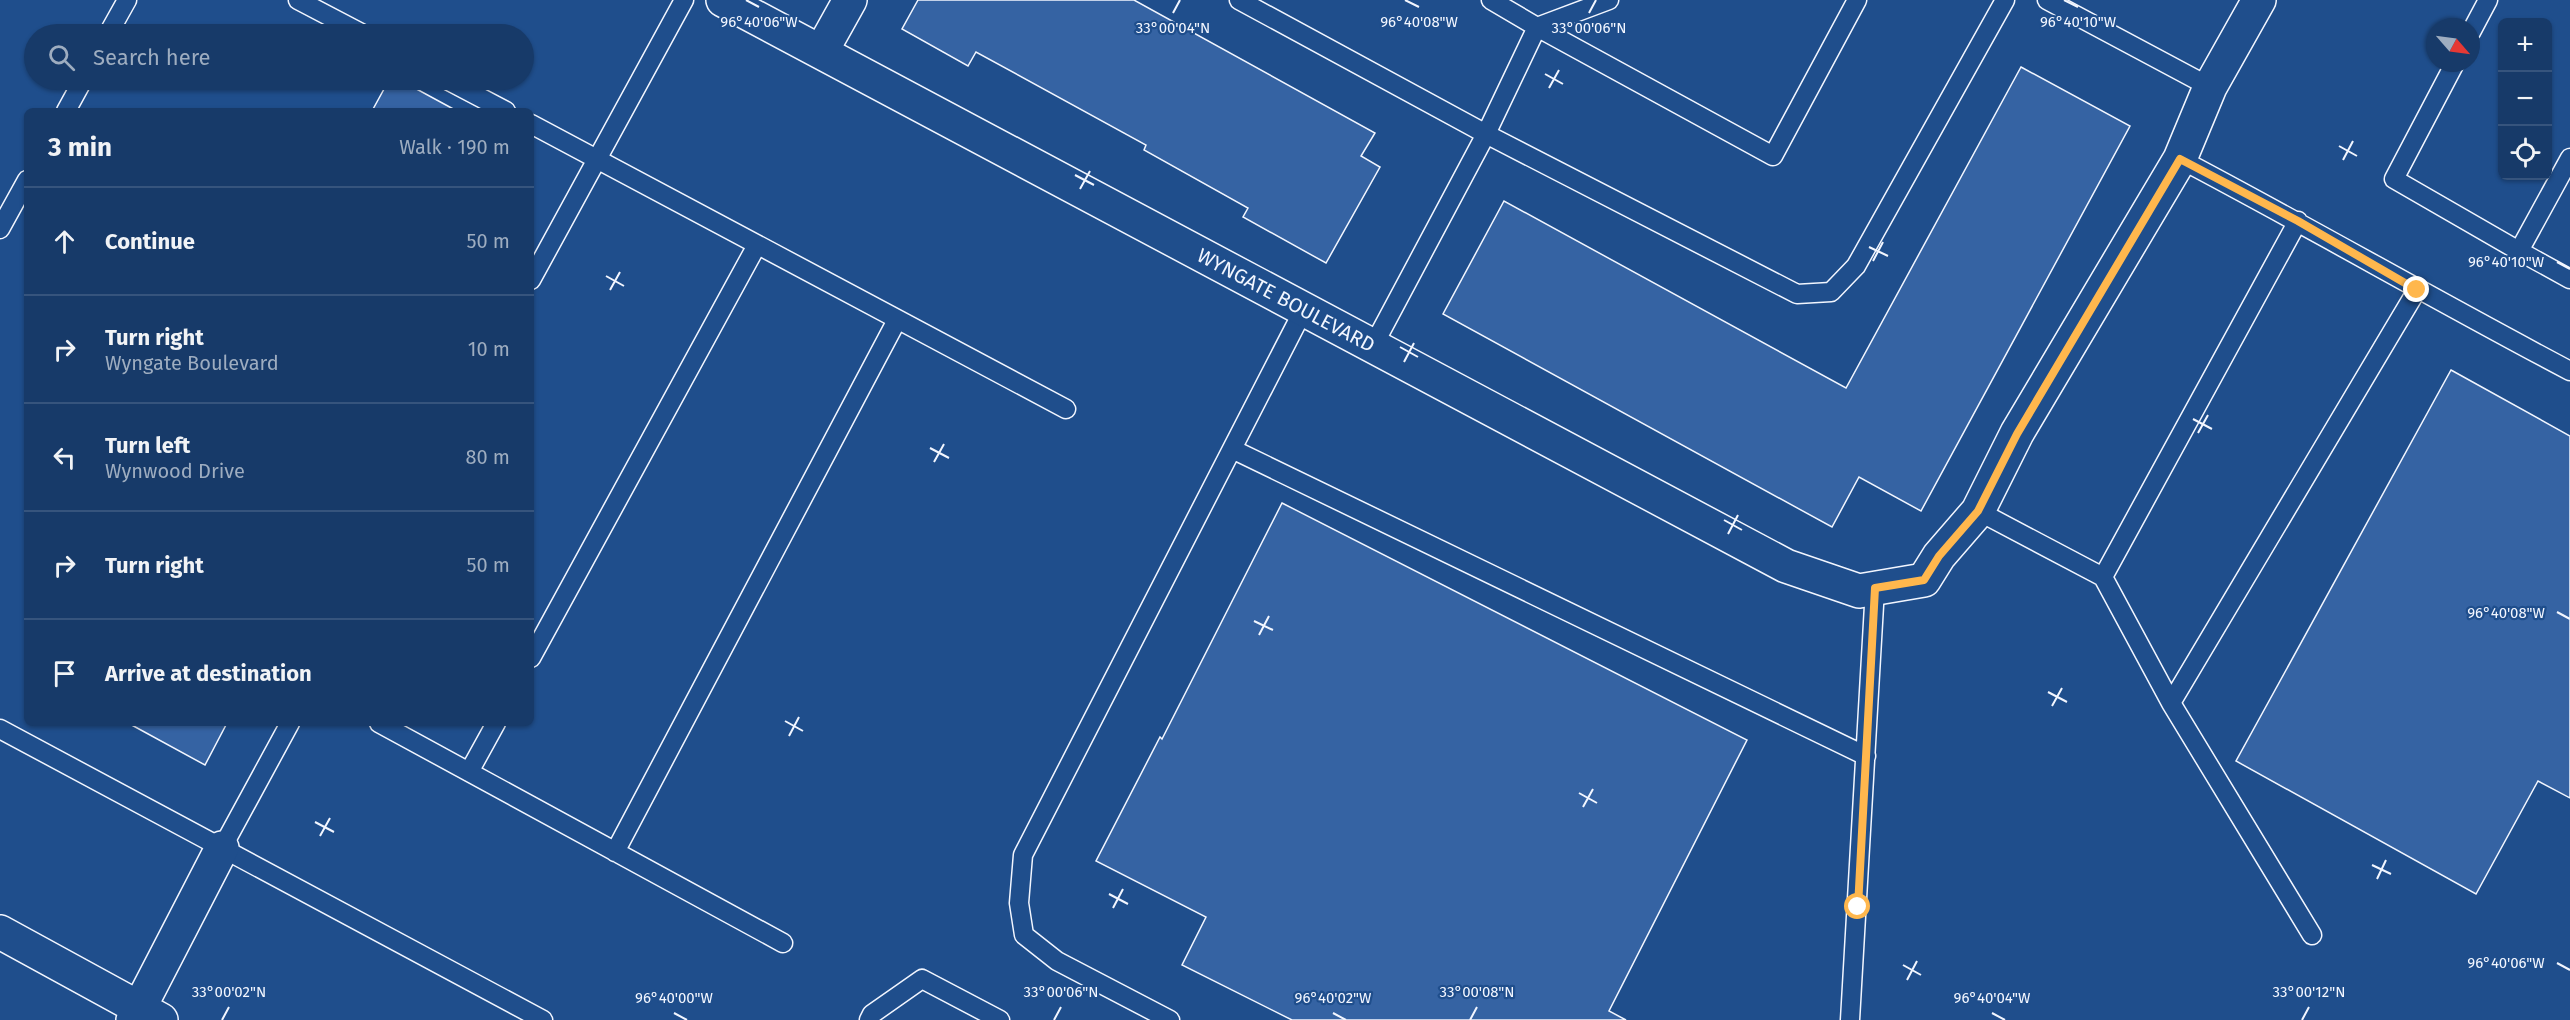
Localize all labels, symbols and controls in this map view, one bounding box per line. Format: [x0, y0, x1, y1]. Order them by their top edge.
text: 96°40'06"W [720, 13, 798, 31]
text: 96°40'08"W [1380, 13, 1458, 31]
text: 96°40'10"W [2040, 13, 2117, 31]
north arrow [2426, 18, 2480, 72]
map controls [2498, 18, 2552, 180]
button: + [2498, 18, 2552, 72]
text: 33°00'04"N [1136, 19, 1210, 37]
text: 33°00'06"N [1552, 19, 1626, 37]
search box [24, 24, 534, 90]
icon: search [45, 41, 78, 74]
text: Search here [93, 44, 211, 71]
button: − [2498, 72, 2552, 126]
button: locate [2498, 126, 2552, 180]
text: 3 min [48, 132, 112, 163]
text: Walk · 190 m [399, 135, 510, 159]
icon: ahead [48, 225, 81, 258]
text: Continue [105, 228, 195, 255]
text: 50 m [466, 229, 510, 253]
street label: WYNGATE BOULEVARD [1193, 243, 1379, 357]
text: 96°40'10"W [2468, 253, 2545, 271]
route end [2403, 276, 2429, 302]
text: Turn right [105, 324, 204, 351]
icon: right [48, 333, 81, 366]
text: 10 m [468, 337, 510, 361]
text: Wyngate Boulevard [105, 351, 279, 375]
text: Turn left [105, 432, 190, 459]
icon: left [48, 441, 81, 474]
text: 80 m [465, 445, 510, 469]
text: Wynwood Drive [105, 459, 245, 483]
icon: right [48, 549, 81, 582]
text: Turn right [105, 552, 204, 579]
text: 50 m [466, 553, 510, 577]
text: 96°40'08"W [2467, 604, 2545, 622]
icon: arrive [48, 657, 81, 690]
text: Arrive at destination [105, 660, 312, 687]
route start [1844, 893, 1870, 919]
text: 96°40'06"W [2467, 954, 2545, 972]
text: 33°00'02"N [192, 983, 266, 1001]
text: 33°00'06"N [1024, 983, 1098, 1001]
text: 33°00'08"N [1439, 983, 1515, 1001]
text: 33°00'12"N [2273, 983, 2345, 1001]
text: 96°40'00"W [635, 989, 714, 1007]
text: 96°40'02"W [1295, 989, 1372, 1007]
text: 96°40'04"W [1954, 989, 2031, 1007]

